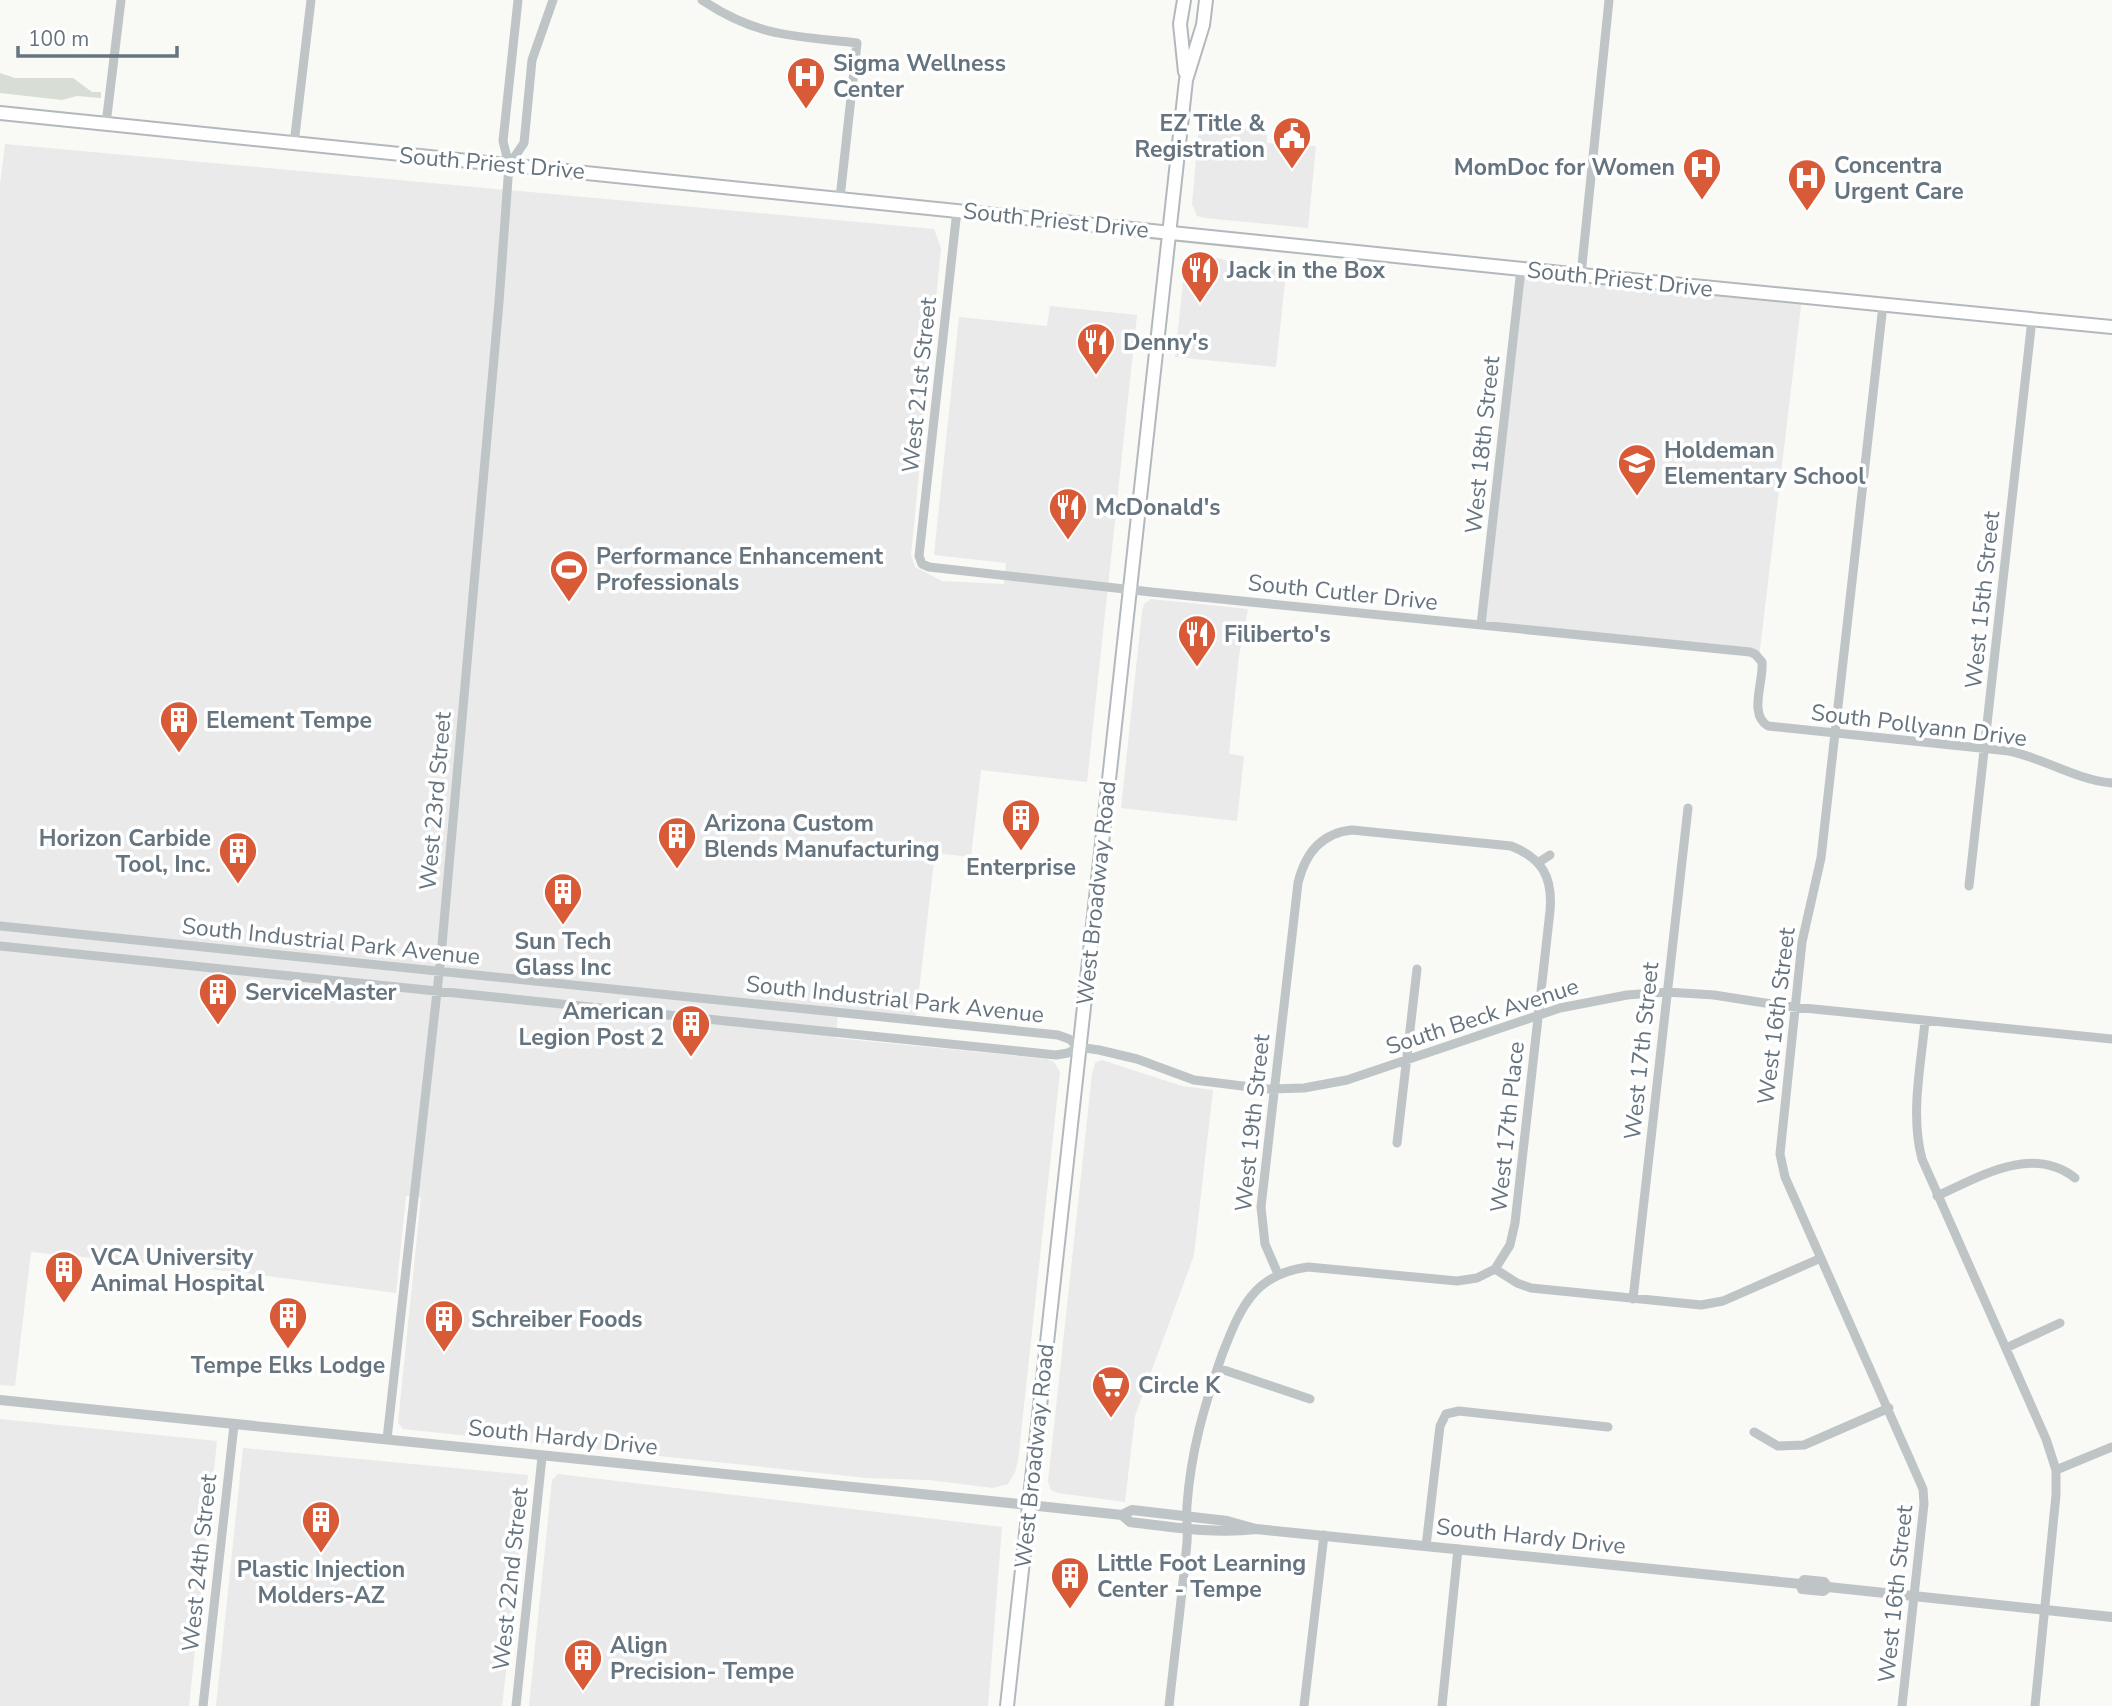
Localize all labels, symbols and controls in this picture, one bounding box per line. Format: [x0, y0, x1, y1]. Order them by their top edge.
scale bar [18, 14, 177, 58]
text: 100 m [28, 25, 89, 53]
place label: Sigma Wellness Center [833, 48, 1006, 105]
hospital icon: Sigma Wellness Center [785, 55, 827, 110]
place label: EZ Title & Registration [1134, 108, 1265, 165]
public building icon: EZ Title & Registration [1271, 115, 1313, 170]
street label: South Priest Drive [398, 140, 586, 187]
hospital icon: MomDoc for Women [1681, 146, 1723, 201]
place label: Concentra Urgent Care [1834, 150, 1964, 207]
place label: MomDoc for Women [1454, 152, 1675, 183]
hospital icon: Concentra Urgent Care [1786, 157, 1828, 212]
street label: South Priest Drive [962, 195, 1150, 246]
restaurant icon: Jack in the Box [1179, 249, 1221, 304]
street label: South Priest Drive [1526, 254, 1714, 305]
place label: Jack in the Box [1226, 255, 1385, 286]
street label: West 21st Street [895, 295, 944, 474]
restaurant icon: Denny's [1075, 321, 1117, 376]
place label: Denny's [1123, 327, 1209, 358]
street label: West 18th Street [1458, 354, 1507, 535]
place label: Holdeman Elementary School [1664, 435, 1866, 492]
school or university icon: Holdeman Elementary School [1616, 442, 1658, 497]
restaurant icon: McDonald's [1047, 486, 1089, 541]
place label: McDonald's [1095, 492, 1220, 523]
street label: West 15th Street [1958, 509, 2007, 690]
place label: Performance Enhancement Professionals [596, 541, 883, 598]
sports icon: Performance Enhancement Professionals [548, 548, 590, 603]
street label: South Cutler Drive [1247, 567, 1439, 618]
restaurant icon: Filiberto's [1176, 613, 1218, 668]
place label: Filiberto's [1224, 619, 1331, 650]
street label: South Pollyann Drive [1809, 697, 2029, 754]
building icon: Element Tempe [158, 699, 200, 754]
place label: Element Tempe [206, 705, 372, 736]
street label: West 23rd Street [412, 710, 459, 891]
street label: West Broadway Road [1069, 779, 1124, 1007]
building icon: Enterprise [1000, 797, 1042, 852]
place label: Arizona Custom Blends Manufacturing [704, 808, 940, 865]
building icon: Arizona Custom Blends Manufacturing [656, 815, 698, 870]
place label: Horizon Carbide Tool, Inc. [39, 823, 211, 880]
building icon: Horizon Carbide Tool, Inc. [217, 830, 259, 885]
place label: Enterprise [966, 852, 1076, 883]
building icon: Sun Tech Glass Inc [542, 871, 584, 926]
street label: South Industrial Park Avenue [180, 910, 482, 973]
street label: West 16th Street [1750, 925, 1803, 1107]
place label: Sun Tech Glass Inc [515, 926, 611, 983]
street label: West 17th Street [1617, 960, 1666, 1141]
street label: South Industrial Park Avenue [744, 968, 1046, 1031]
building icon: ServiceMaster [197, 971, 239, 1026]
street label: South Beck Avenue [1382, 971, 1583, 1062]
place label: ServiceMaster [245, 977, 397, 1008]
place label: American Legion Post 2 [518, 996, 664, 1053]
building icon: American Legion Post 2 [670, 1003, 712, 1058]
street label: West 19th Street [1228, 1032, 1277, 1213]
street label: West 17th Place [1483, 1040, 1532, 1214]
place label: VCA University Animal Hospital [90, 1242, 265, 1299]
building icon: VCA University Animal Hospital [43, 1249, 85, 1304]
building icon: Tempe Elks Lodge [267, 1295, 309, 1350]
building icon: Schreiber Foods [423, 1298, 465, 1353]
place label: Schreiber Foods [471, 1304, 643, 1335]
street label: West Broadway Road [1007, 1342, 1062, 1570]
place label: Tempe Elks Lodge [191, 1350, 385, 1381]
supermarket icon: Circle K [1090, 1364, 1132, 1419]
place label: Circle K [1138, 1370, 1221, 1401]
street label: South Hardy Drive [467, 1412, 659, 1463]
street label: West 24th Street [175, 1472, 224, 1653]
street label: West 22nd Street [485, 1485, 536, 1672]
building icon: Plastic Injection Molders-AZ [300, 1499, 342, 1554]
street label: West 16th Street [1871, 1503, 1920, 1684]
street label: South Hardy Drive [1435, 1511, 1627, 1562]
place label: Little Foot Learning Center - Tempe [1097, 1548, 1306, 1605]
place label: Plastic Injection Molders-AZ [237, 1554, 405, 1611]
building icon: Little Foot Learning Center - Tempe [1049, 1555, 1091, 1610]
place label: Align Precision- Tempe [610, 1630, 794, 1687]
building icon: Align Precision- Tempe [562, 1637, 604, 1692]

